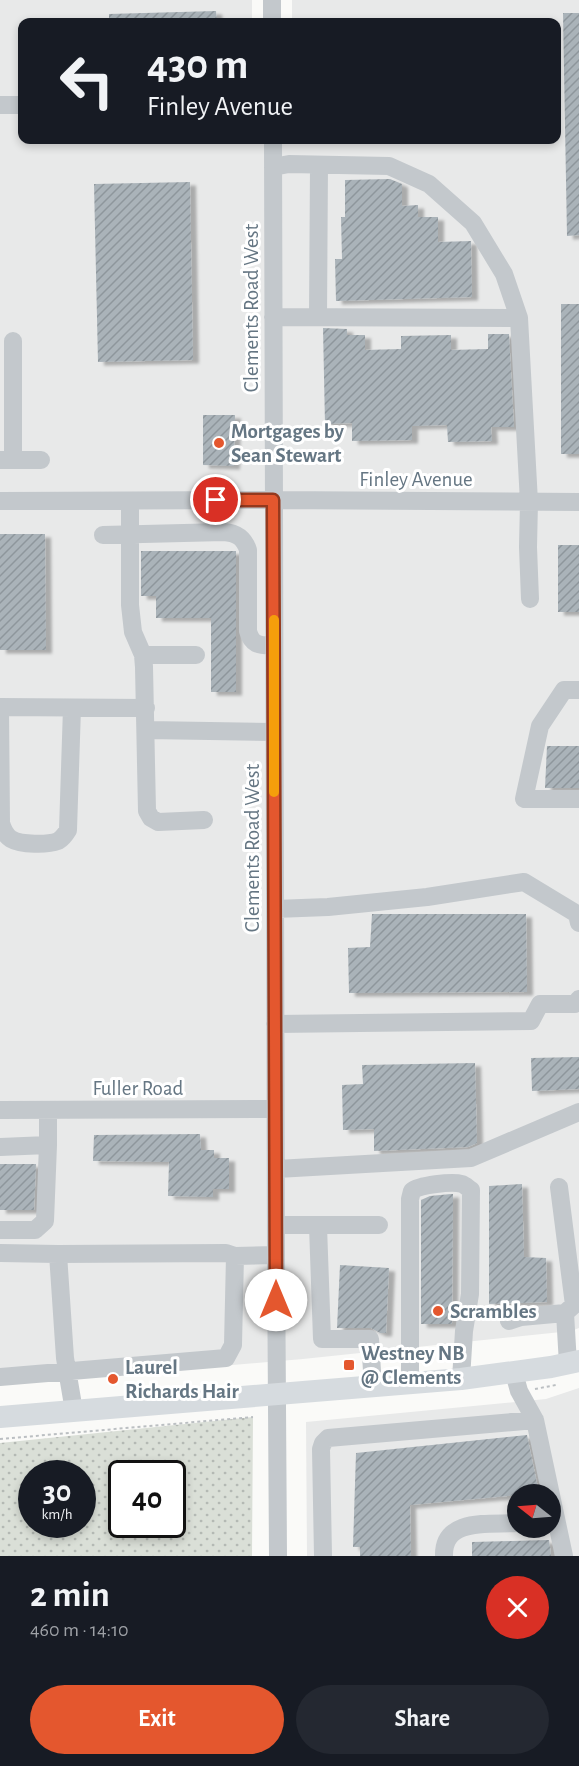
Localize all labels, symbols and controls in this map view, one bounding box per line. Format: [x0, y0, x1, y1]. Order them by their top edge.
icon: left [48, 42, 126, 120]
text: 430 m [147, 44, 248, 86]
text: Finley Avenue [147, 93, 293, 120]
street label: Clements Road West [241, 224, 262, 392]
place label: Mortgages by Sean Stewart [231, 421, 345, 466]
marker: Mortgages by Sean Stewart [212, 436, 226, 450]
street label: Finley Avenue [359, 469, 473, 490]
pin [190, 474, 241, 525]
icon: arrive [199, 483, 232, 516]
street label: Clements Road West [242, 764, 263, 932]
street label: Fuller Road [93, 1078, 184, 1099]
position arrow [244, 1268, 308, 1332]
place label: Scrambles [450, 1301, 537, 1322]
marker: Scrambles [431, 1304, 445, 1318]
place label: Westney NB @ Clements [361, 1343, 464, 1388]
place label: Laurel Richards Hair [125, 1357, 239, 1402]
marker: Westney NB @ Clements [342, 1358, 356, 1372]
marker: Laurel Richards Hair [106, 1372, 120, 1386]
speed limit sign: 40 [108, 1460, 186, 1538]
text: 30 [43, 1477, 71, 1507]
north arrow [507, 1484, 561, 1538]
map controls [507, 1484, 561, 1538]
text: km/h [42, 1507, 72, 1522]
button: close [486, 1576, 549, 1639]
text: 2 min [30, 1577, 110, 1613]
text: 460 m · 14:10 [30, 1620, 129, 1640]
button: Exit [30, 1685, 284, 1754]
button: Share [296, 1685, 549, 1754]

